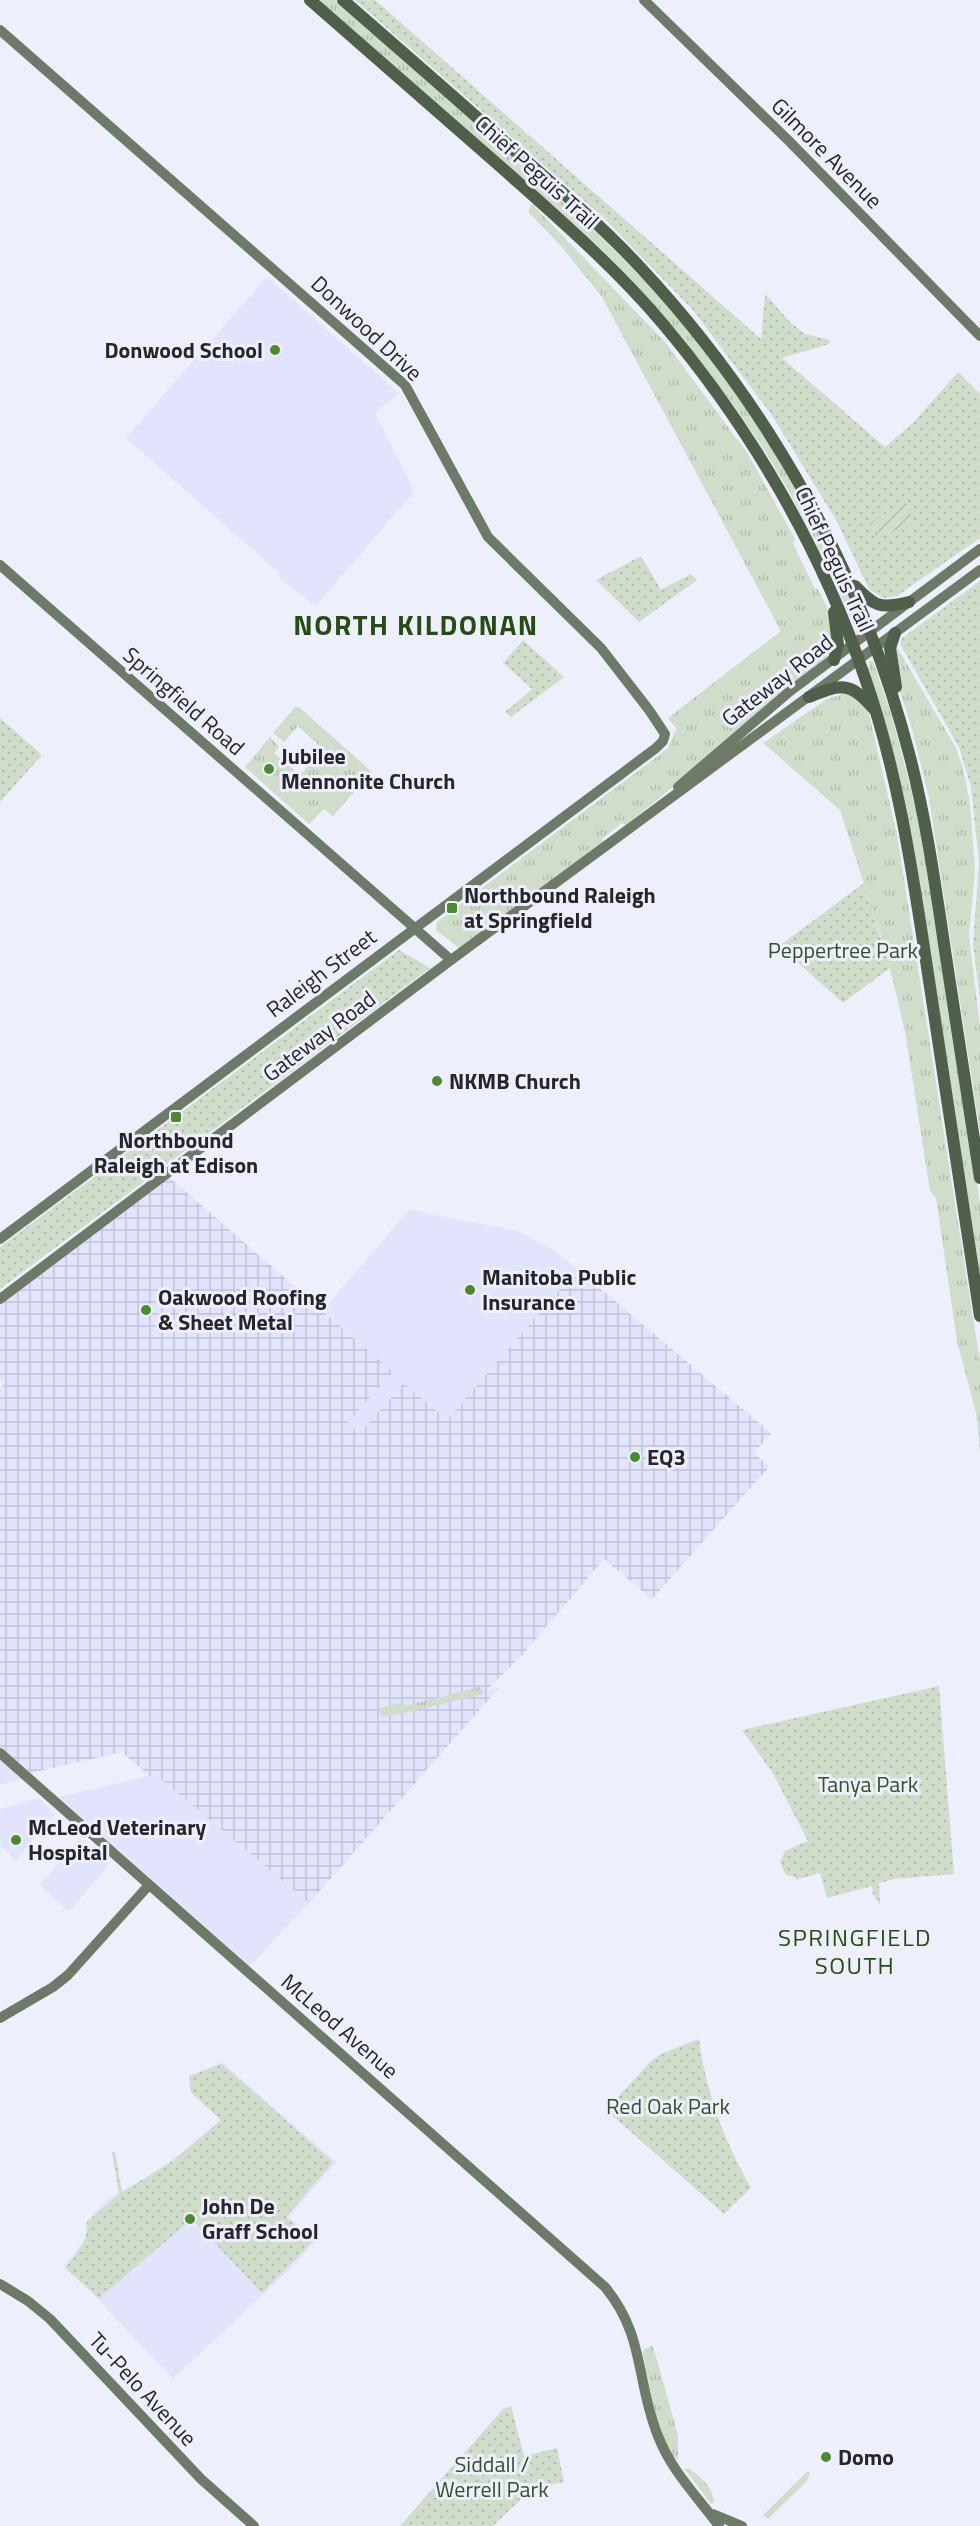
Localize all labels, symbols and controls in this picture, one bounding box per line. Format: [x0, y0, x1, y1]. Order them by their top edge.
street label: Gilmore Avenue [763, 89, 891, 217]
street label: Chief Peguis Trail [467, 107, 607, 237]
street label: Donwood Drive [303, 267, 431, 389]
place label: Donwood School [105, 333, 263, 367]
marker: Donwood School [268, 343, 282, 357]
street label: Chief Peguis Trail [786, 481, 884, 637]
district label: NORTH KILDONAN [293, 603, 539, 646]
street label: Gateway Road [714, 625, 840, 735]
street label: Springfield Road [116, 638, 252, 764]
place label: Jubilee Mennonite Church [281, 739, 455, 798]
marker: Jubilee Mennonite Church [262, 762, 276, 776]
place label: Northbound Raleigh at Springfield [464, 878, 656, 937]
marker: Northbound Raleigh at Springfield [445, 901, 459, 915]
street label: Raleigh Street [259, 920, 383, 1026]
park label: Peppertree Park [768, 933, 919, 967]
street label: Gateway Road [255, 982, 383, 1090]
place label: NKMB Church [449, 1064, 581, 1098]
marker: NKMB Church [430, 1074, 444, 1088]
marker: Northbound Raleigh at Edison [169, 1110, 183, 1124]
place label: Northbound Raleigh at Edison [94, 1123, 258, 1182]
place label: Manitoba Public Insurance [482, 1260, 636, 1319]
place label: Oakwood Roofing & Sheet Metal [158, 1280, 327, 1339]
marker: Manitoba Public Insurance [463, 1283, 477, 1297]
marker: Oakwood Roofing & Sheet Metal [139, 1303, 153, 1317]
place label: EQ3 [647, 1440, 686, 1474]
marker: EQ3 [628, 1450, 642, 1464]
park label: Tanya Park [818, 1767, 919, 1801]
place label: McLeod Veterinary Hospital [28, 1810, 206, 1869]
marker: McLeod Veterinary Hospital [9, 1833, 23, 1847]
district label: SPRINGFIELD SOUTH [778, 1919, 932, 1983]
street label: McLeod Avenue [274, 1965, 406, 2087]
park label: Red Oak Park [606, 2089, 730, 2123]
place label: John De Graff School [202, 2189, 319, 2248]
marker: John De Graff School [183, 2212, 197, 2226]
street label: Tu-Pelo Avenue [81, 2324, 205, 2454]
place label: Domo [838, 2440, 894, 2474]
park label: Siddall / Werrell Park [435, 2447, 549, 2506]
marker: Domo [819, 2450, 833, 2464]

